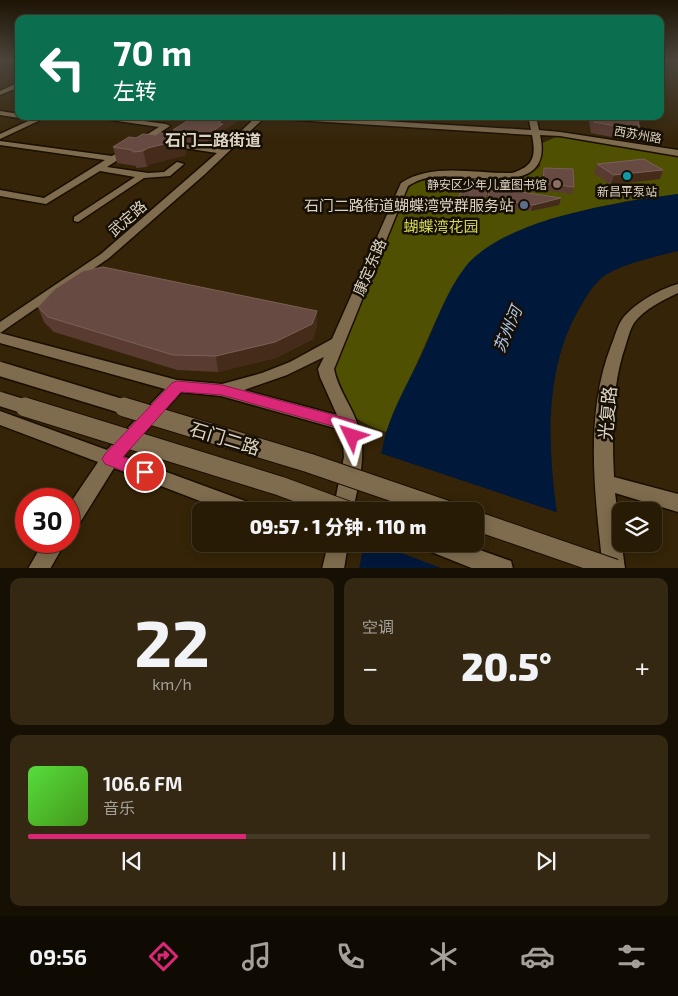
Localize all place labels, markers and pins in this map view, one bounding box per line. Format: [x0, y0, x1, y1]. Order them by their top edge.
marker: 新昌平泵站 [621, 170, 633, 182]
place label: 静安区少年儿童图书馆 [427, 177, 547, 191]
marker: 静安区少年儿童图书馆 [551, 178, 563, 190]
place label: 新昌平泵站 [597, 184, 657, 198]
place label: 石门二路街道蝴蝶湾党群服务站 [304, 196, 514, 214]
marker: 石门二路街道蝴蝶湾党群服务站 [518, 199, 530, 211]
pin [124, 451, 166, 493]

